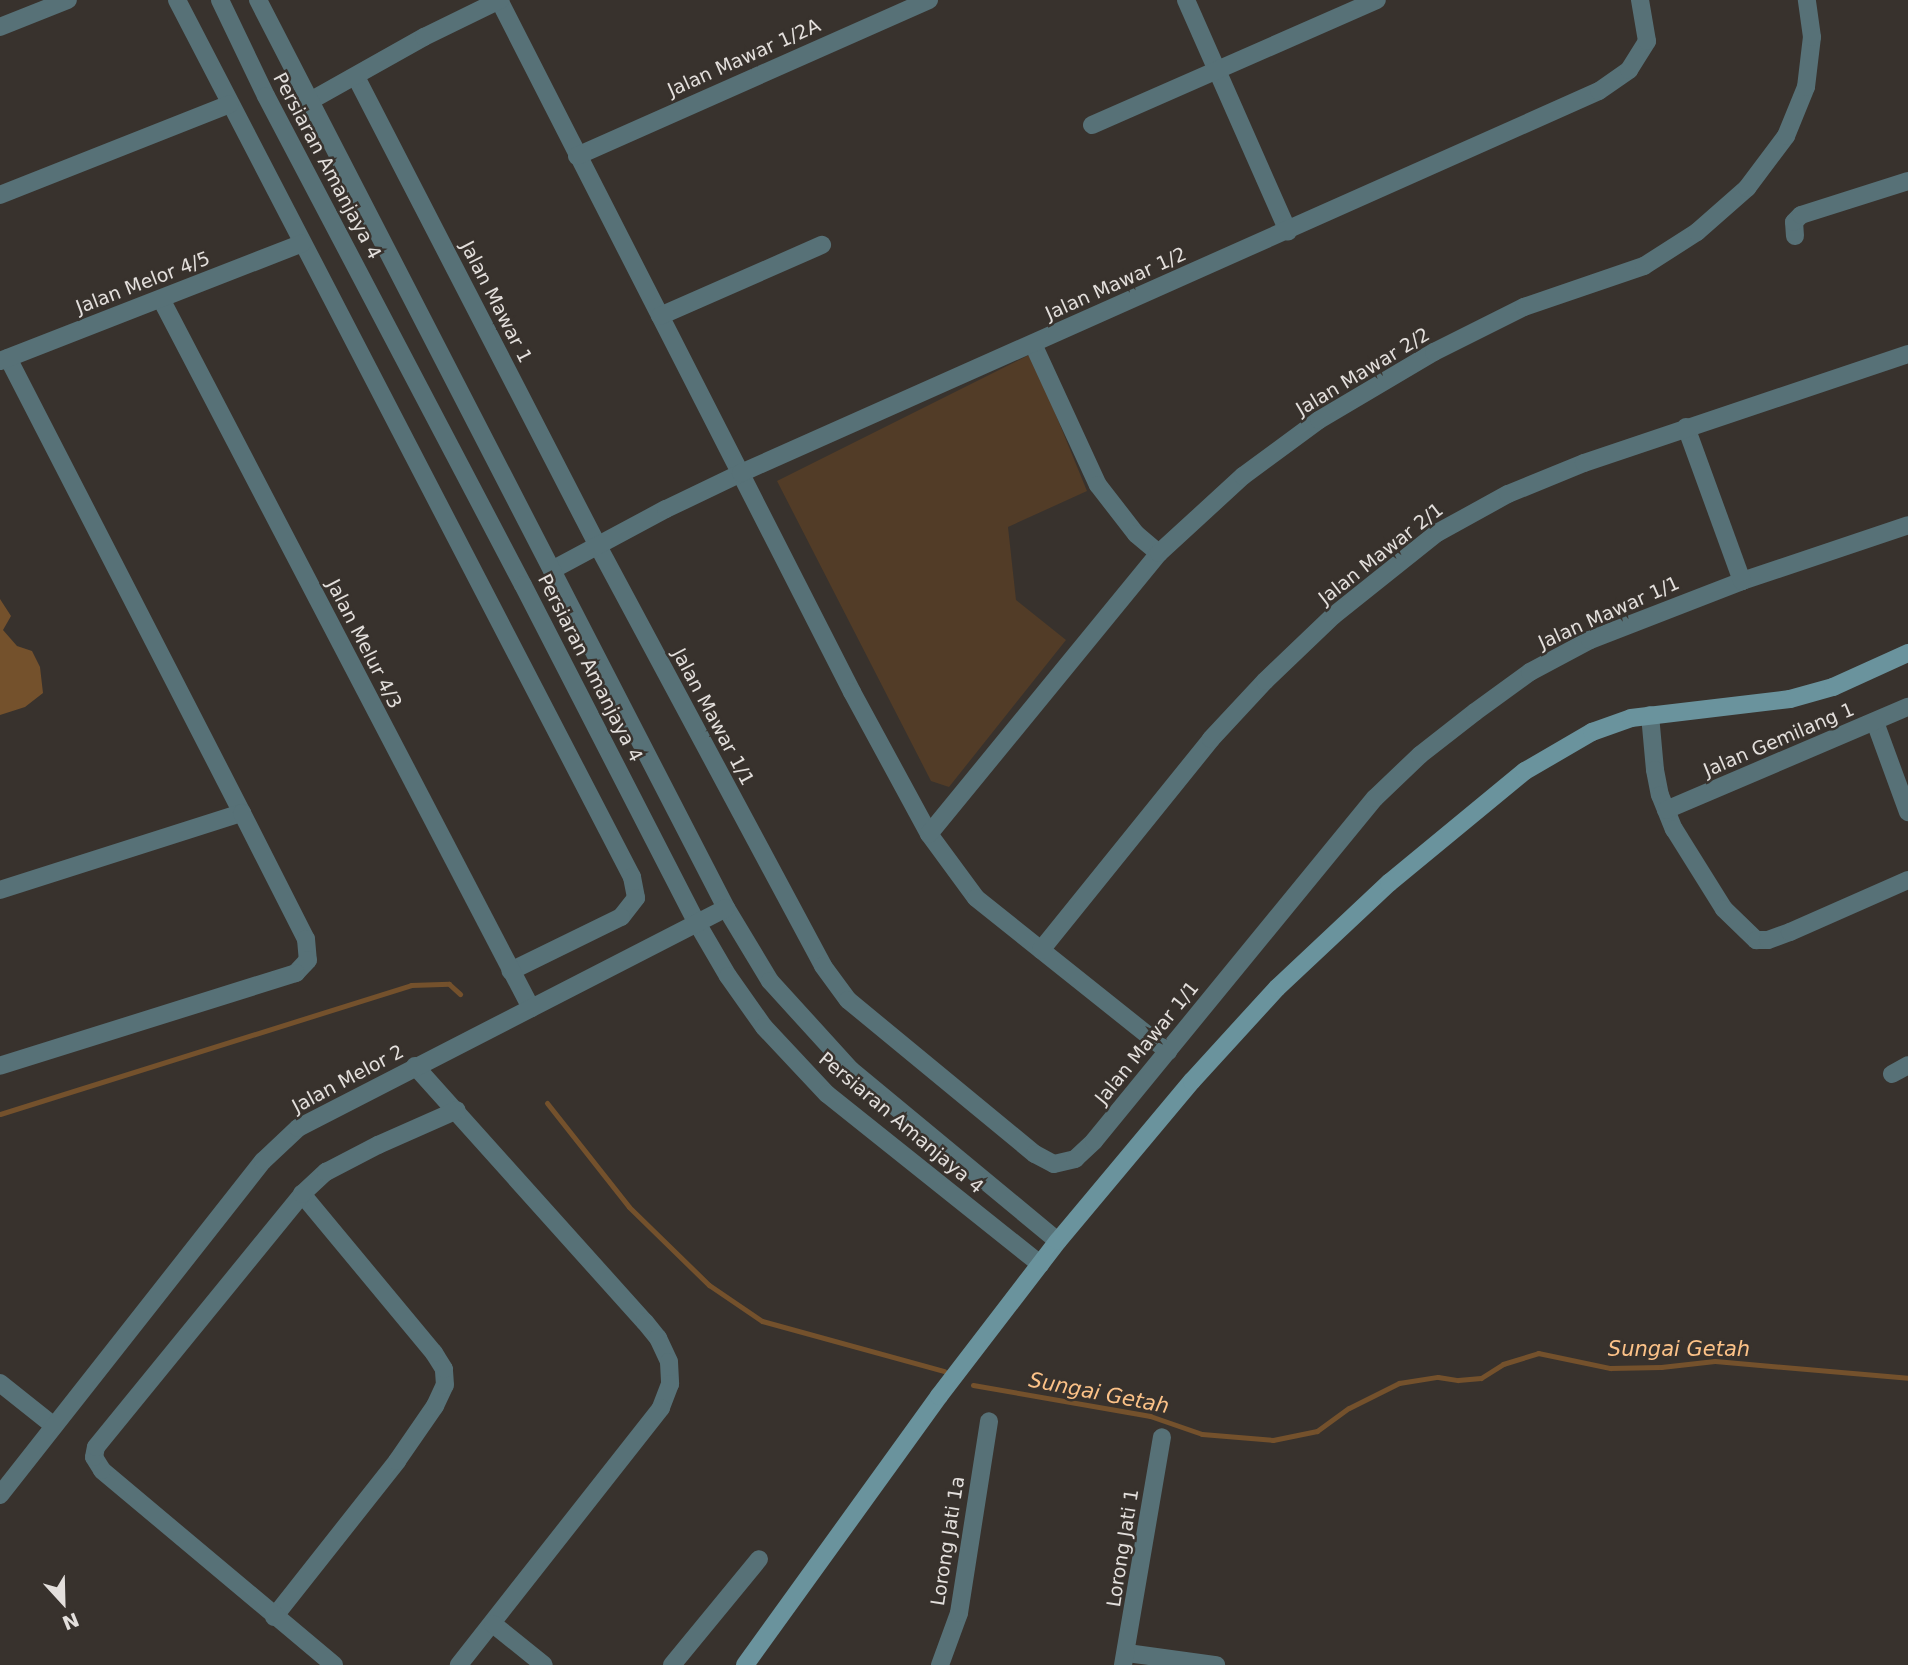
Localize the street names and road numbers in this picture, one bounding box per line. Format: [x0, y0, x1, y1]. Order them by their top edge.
street label: Jalan Mawar 1/2A [664, 14, 824, 102]
street label: Persiaran Amanjaya 4 [268, 69, 386, 263]
street label: Jalan Mawar 1 [456, 237, 536, 367]
street label: Jalan Mawar 1/2 [1042, 243, 1190, 325]
street label: Jalan Melor 4/5 [73, 247, 213, 319]
street label: Jalan Mawar 2/2 [1292, 323, 1434, 421]
street label: Jalan Mawar 2/1 [1314, 498, 1448, 610]
street label: Persiaran Amanjaya 4 [533, 570, 647, 766]
street label: Jalan Mawar 1/1 [1535, 572, 1683, 654]
street label: Jalan Melur 4/3 [322, 576, 406, 712]
street label: Jalan Mawar 1/1 [667, 645, 759, 789]
street label: Jalan Gemilang 1 [1700, 698, 1858, 782]
street label: Jalan Mawar 1/1 [1090, 977, 1204, 1109]
street label: Jalan Melor 2 [288, 1040, 408, 1118]
street label: Persiaran Amanjaya 4 [814, 1047, 988, 1199]
street label: Lorong Jati 1a [927, 1475, 969, 1607]
street label: Lorong Jati 1 [1102, 1487, 1144, 1609]

